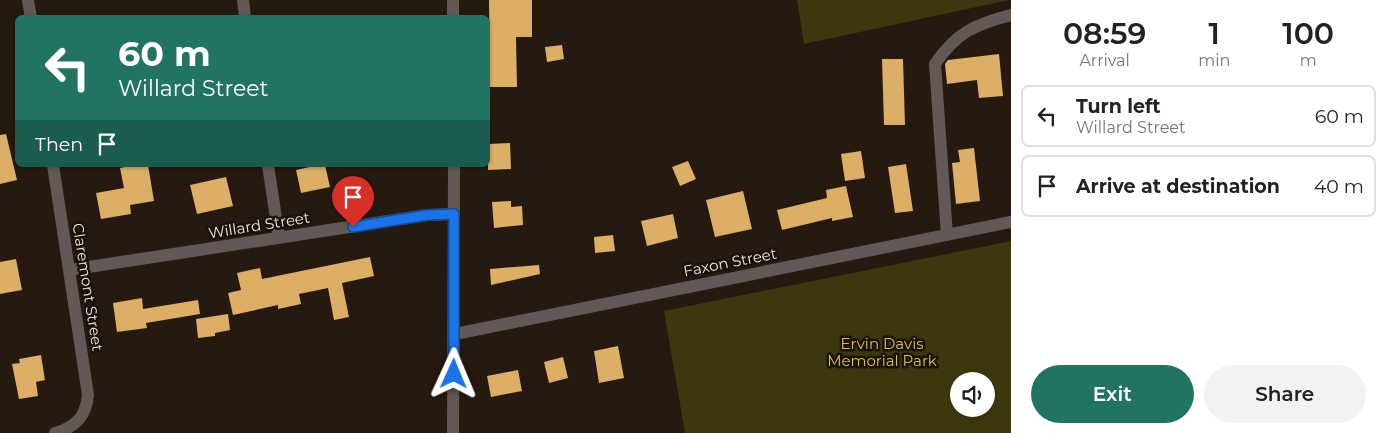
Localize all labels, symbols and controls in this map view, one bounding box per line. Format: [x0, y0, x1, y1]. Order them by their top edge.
text: 08:59 [1063, 15, 1146, 52]
text: 1 [1209, 15, 1220, 52]
text: 100 [1282, 15, 1334, 52]
text: 60 m [118, 32, 211, 75]
icon: left [35, 35, 100, 100]
text: Arrival [1079, 51, 1130, 70]
text: min [1198, 51, 1230, 70]
text: m [1300, 51, 1317, 70]
text: Willard Street [118, 75, 269, 102]
text: Turn left [1076, 95, 1161, 118]
icon: left [1033, 102, 1061, 130]
text: 60 m [1315, 105, 1364, 128]
text: Willard Street [1076, 118, 1185, 137]
icon: arrive [93, 130, 121, 158]
text: Then [35, 133, 83, 156]
icon: arrive [1033, 172, 1061, 200]
text: Arrive at destination [1076, 175, 1280, 198]
text: 40 m [1314, 175, 1364, 198]
pin [332, 176, 374, 227]
icon: arrive [339, 183, 367, 211]
street label: Willard Street [207, 208, 311, 242]
street label: Claremont Street [69, 222, 107, 352]
street label: Faxon Street [682, 244, 778, 280]
park label: Ervin Davis Memorial Park [827, 334, 937, 370]
position arrow [427, 347, 479, 399]
button: Exit [1031, 365, 1194, 423]
button: Share [1204, 365, 1366, 423]
map controls [950, 372, 995, 417]
button: sound [950, 372, 995, 417]

